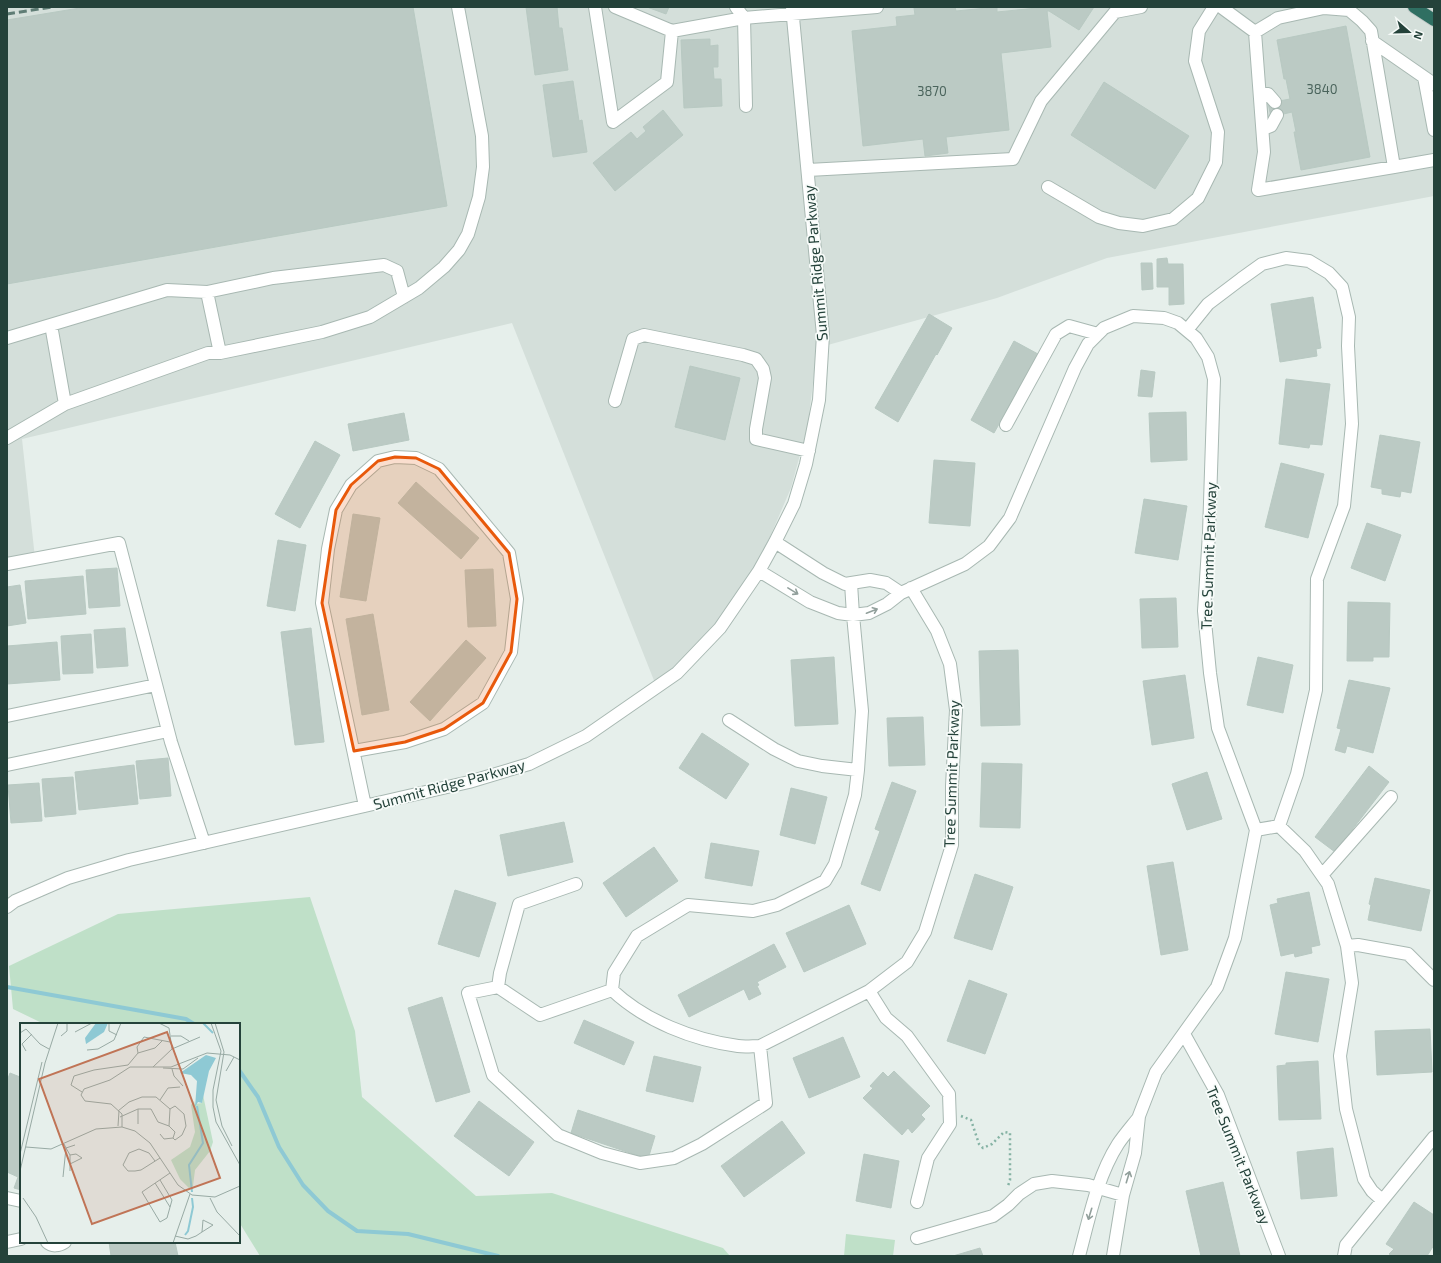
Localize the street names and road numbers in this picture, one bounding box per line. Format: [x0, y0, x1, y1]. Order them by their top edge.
street label: Summit Ridge Parkway [799, 184, 831, 342]
street label: Tree Summit Parkway [1196, 482, 1220, 630]
street label: Tree Summit Parkway [939, 700, 963, 848]
street label: Summit Ridge Parkway [371, 755, 527, 813]
street label: Tree Summit Parkway [1203, 1083, 1275, 1227]

